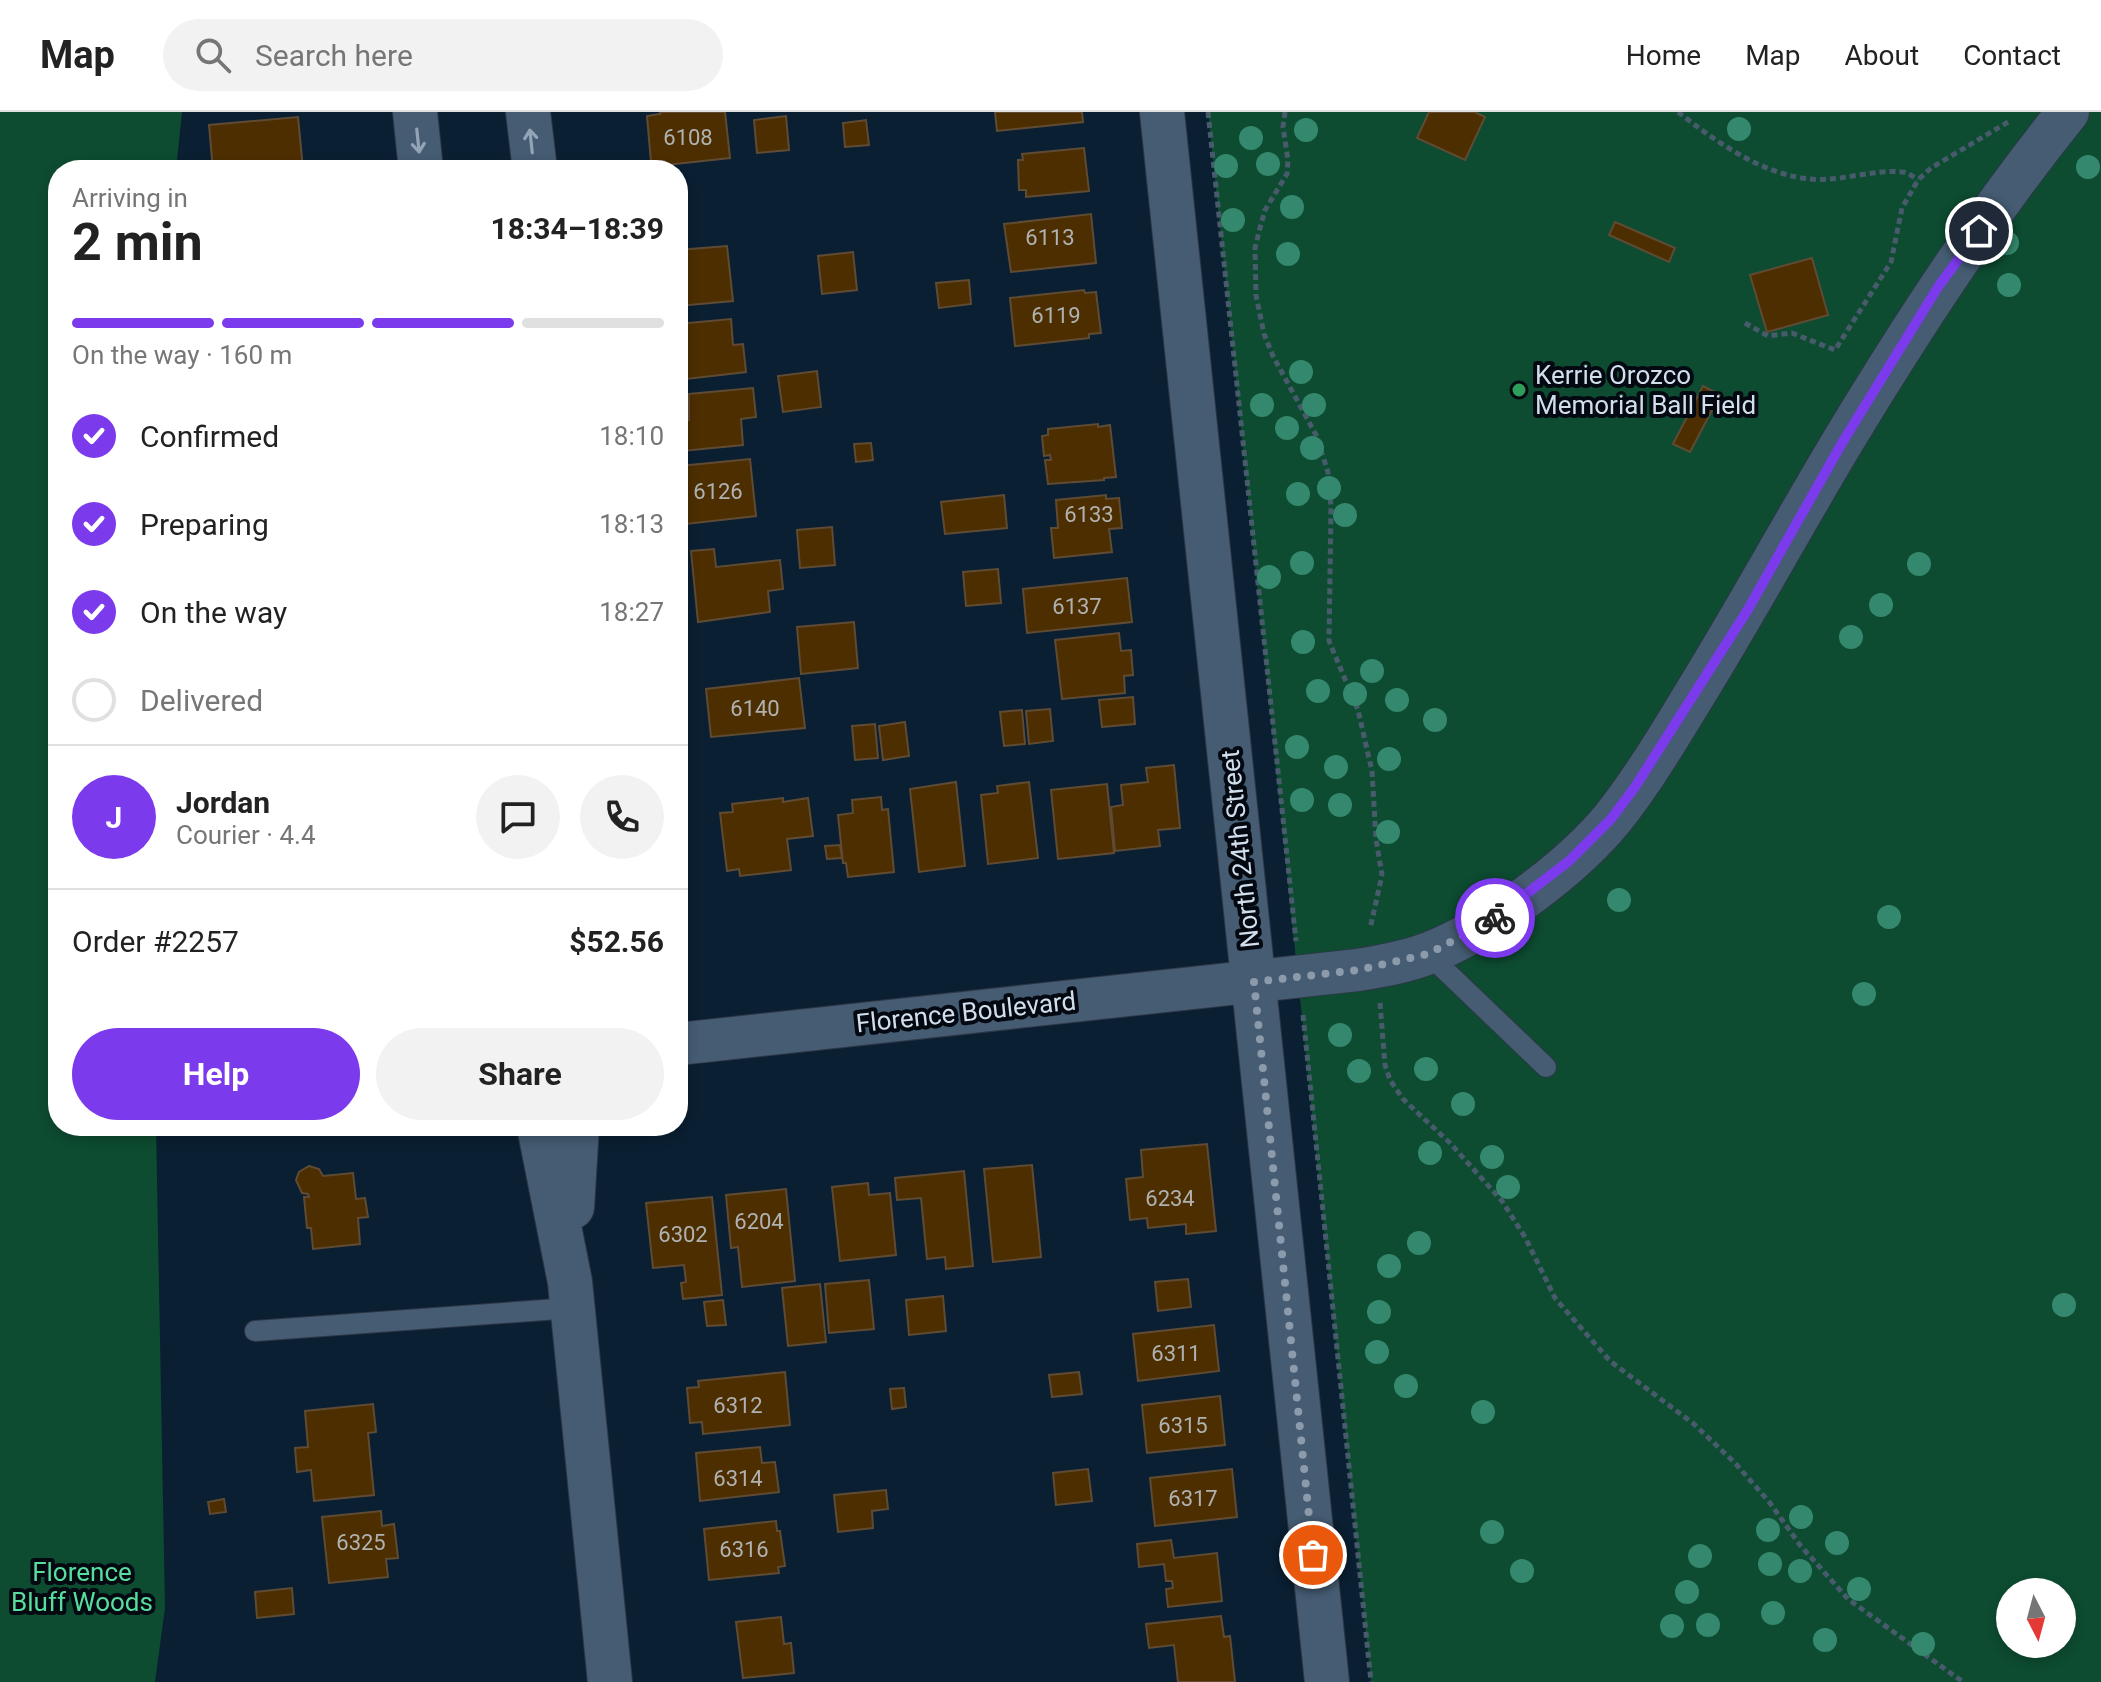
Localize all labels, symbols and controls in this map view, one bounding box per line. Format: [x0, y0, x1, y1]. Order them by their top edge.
search box [163, 19, 723, 91]
text: Map [40, 33, 115, 77]
icon: search [191, 33, 235, 77]
text: Search here [255, 38, 413, 73]
text: Home [1626, 39, 1701, 72]
text: Map [1745, 39, 1801, 72]
text: About [1845, 39, 1919, 72]
text: Contact [1963, 39, 2061, 72]
house number: 6108 [663, 125, 713, 150]
one-way arrow [410, 127, 425, 154]
one-way arrow [524, 128, 539, 155]
text: Arriving in [72, 183, 188, 213]
pin [1945, 197, 2013, 265]
icon: home [1957, 209, 2001, 253]
text: 18:34–18:39 [490, 211, 664, 246]
text: 2 min [72, 212, 203, 273]
house number: 6113 [1025, 225, 1075, 250]
house number: 6119 [1031, 303, 1081, 328]
text: On the way · 160 m [72, 340, 292, 370]
place label: Kerrie Orozco Memorial Ball Field [1535, 360, 1756, 420]
marker: Kerrie Orozco Memorial Ball Field [1510, 381, 1528, 399]
icon: check [72, 414, 116, 458]
text: Confirmed [140, 419, 279, 454]
text: 18:10 [599, 421, 664, 451]
house number: 6126 [693, 479, 743, 504]
icon: check [72, 502, 116, 546]
house number: 6133 [1064, 502, 1114, 527]
text: Preparing [140, 507, 269, 542]
text: 18:13 [599, 509, 664, 539]
icon: check [72, 590, 116, 634]
house number: 6137 [1052, 594, 1102, 619]
text: On the way [140, 595, 287, 630]
text: 18:27 [599, 597, 664, 627]
text: Delivered [140, 683, 263, 718]
house number: 6140 [730, 696, 780, 721]
street label: North 24th Street [1215, 748, 1265, 950]
button: chat [476, 775, 560, 859]
button: phone [580, 775, 664, 859]
text: Jordan [176, 785, 270, 820]
text: J [106, 800, 122, 835]
text: Courier · 4.4 [176, 820, 316, 850]
courier [1455, 878, 1535, 958]
icon: bike [1473, 896, 1517, 940]
text: Order #2257 [72, 924, 239, 959]
text: $52.56 [569, 924, 664, 959]
street label: Florence Boulevard [854, 986, 1078, 1038]
button: Help [72, 1028, 360, 1120]
button: Share [376, 1028, 664, 1120]
house number: 6234 [1145, 1186, 1195, 1211]
house number: 6204 [734, 1209, 784, 1234]
house number: 6302 [658, 1222, 708, 1247]
house number: 6311 [1151, 1341, 1201, 1366]
house number: 6312 [713, 1393, 763, 1418]
house number: 6315 [1158, 1413, 1208, 1438]
house number: 6314 [713, 1466, 763, 1491]
house number: 6317 [1168, 1486, 1218, 1511]
pin [1279, 1521, 1347, 1589]
house number: 6325 [336, 1530, 386, 1555]
icon: bag [1291, 1533, 1335, 1577]
house number: 6316 [719, 1537, 769, 1562]
park label: Florence Bluff Woods [11, 1557, 153, 1617]
north arrow [1996, 1578, 2076, 1658]
map controls [1996, 1578, 2076, 1658]

